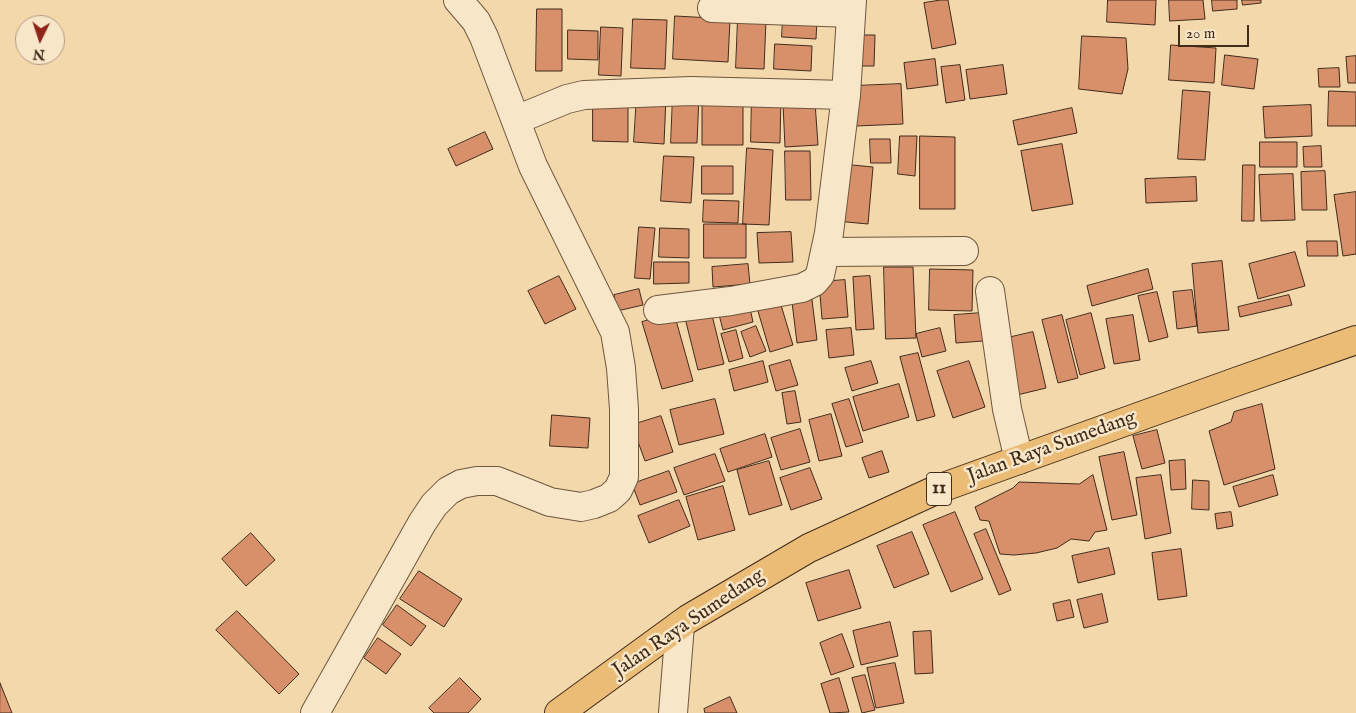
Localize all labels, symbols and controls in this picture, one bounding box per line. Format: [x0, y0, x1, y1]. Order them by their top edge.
north arrow [15, 15, 65, 65]
scale bar [1181, 15, 1252, 47]
text: 20 m [1186, 24, 1215, 43]
text: N [32, 45, 46, 63]
street label: Jalan Raya Sumedang [964, 406, 1140, 490]
road number: 11 [926, 472, 952, 506]
street label: Jalan Raya Sumedang [609, 564, 769, 684]

